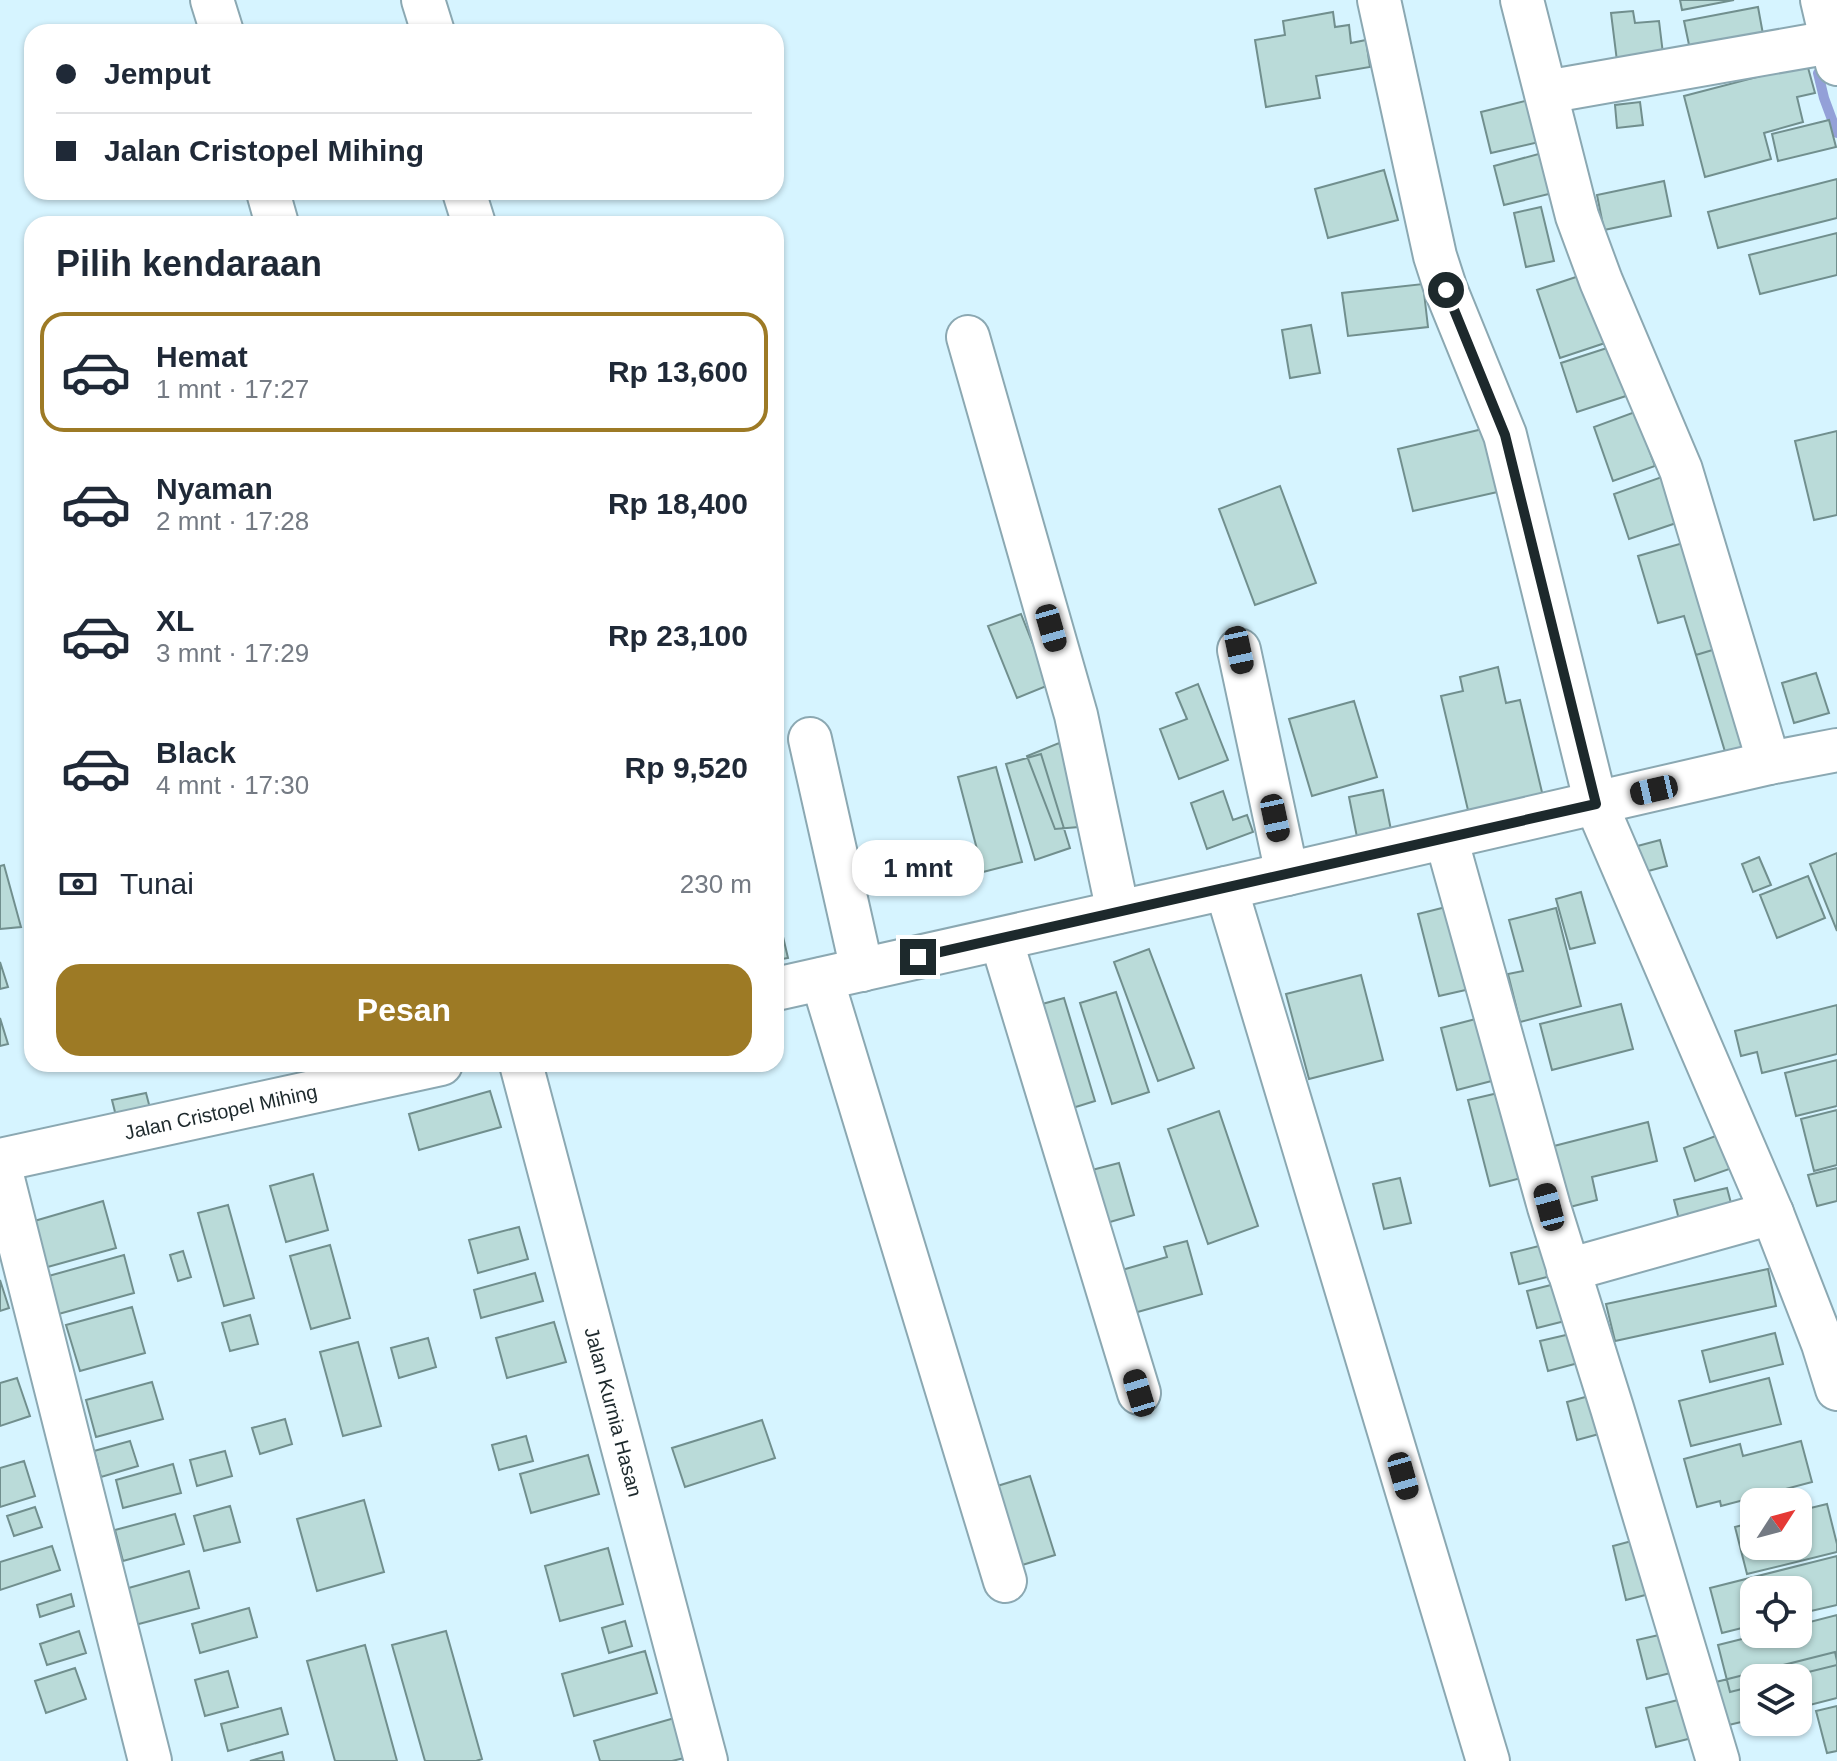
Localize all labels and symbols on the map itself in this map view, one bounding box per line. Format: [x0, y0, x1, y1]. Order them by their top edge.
route start [1428, 272, 1464, 308]
car [1033, 602, 1069, 654]
car [1222, 624, 1256, 676]
car [1628, 773, 1680, 807]
car [1258, 792, 1292, 844]
callout: 1 mnt [852, 841, 984, 897]
route end [900, 939, 936, 975]
street label: Jalan Cristopel Mihing [122, 1080, 319, 1144]
car [1531, 1181, 1567, 1233]
street label: Jalan Kurnia Hasan [580, 1325, 646, 1499]
car [1121, 1367, 1157, 1419]
car [1385, 1450, 1421, 1502]
north arrow [1740, 1488, 1812, 1560]

